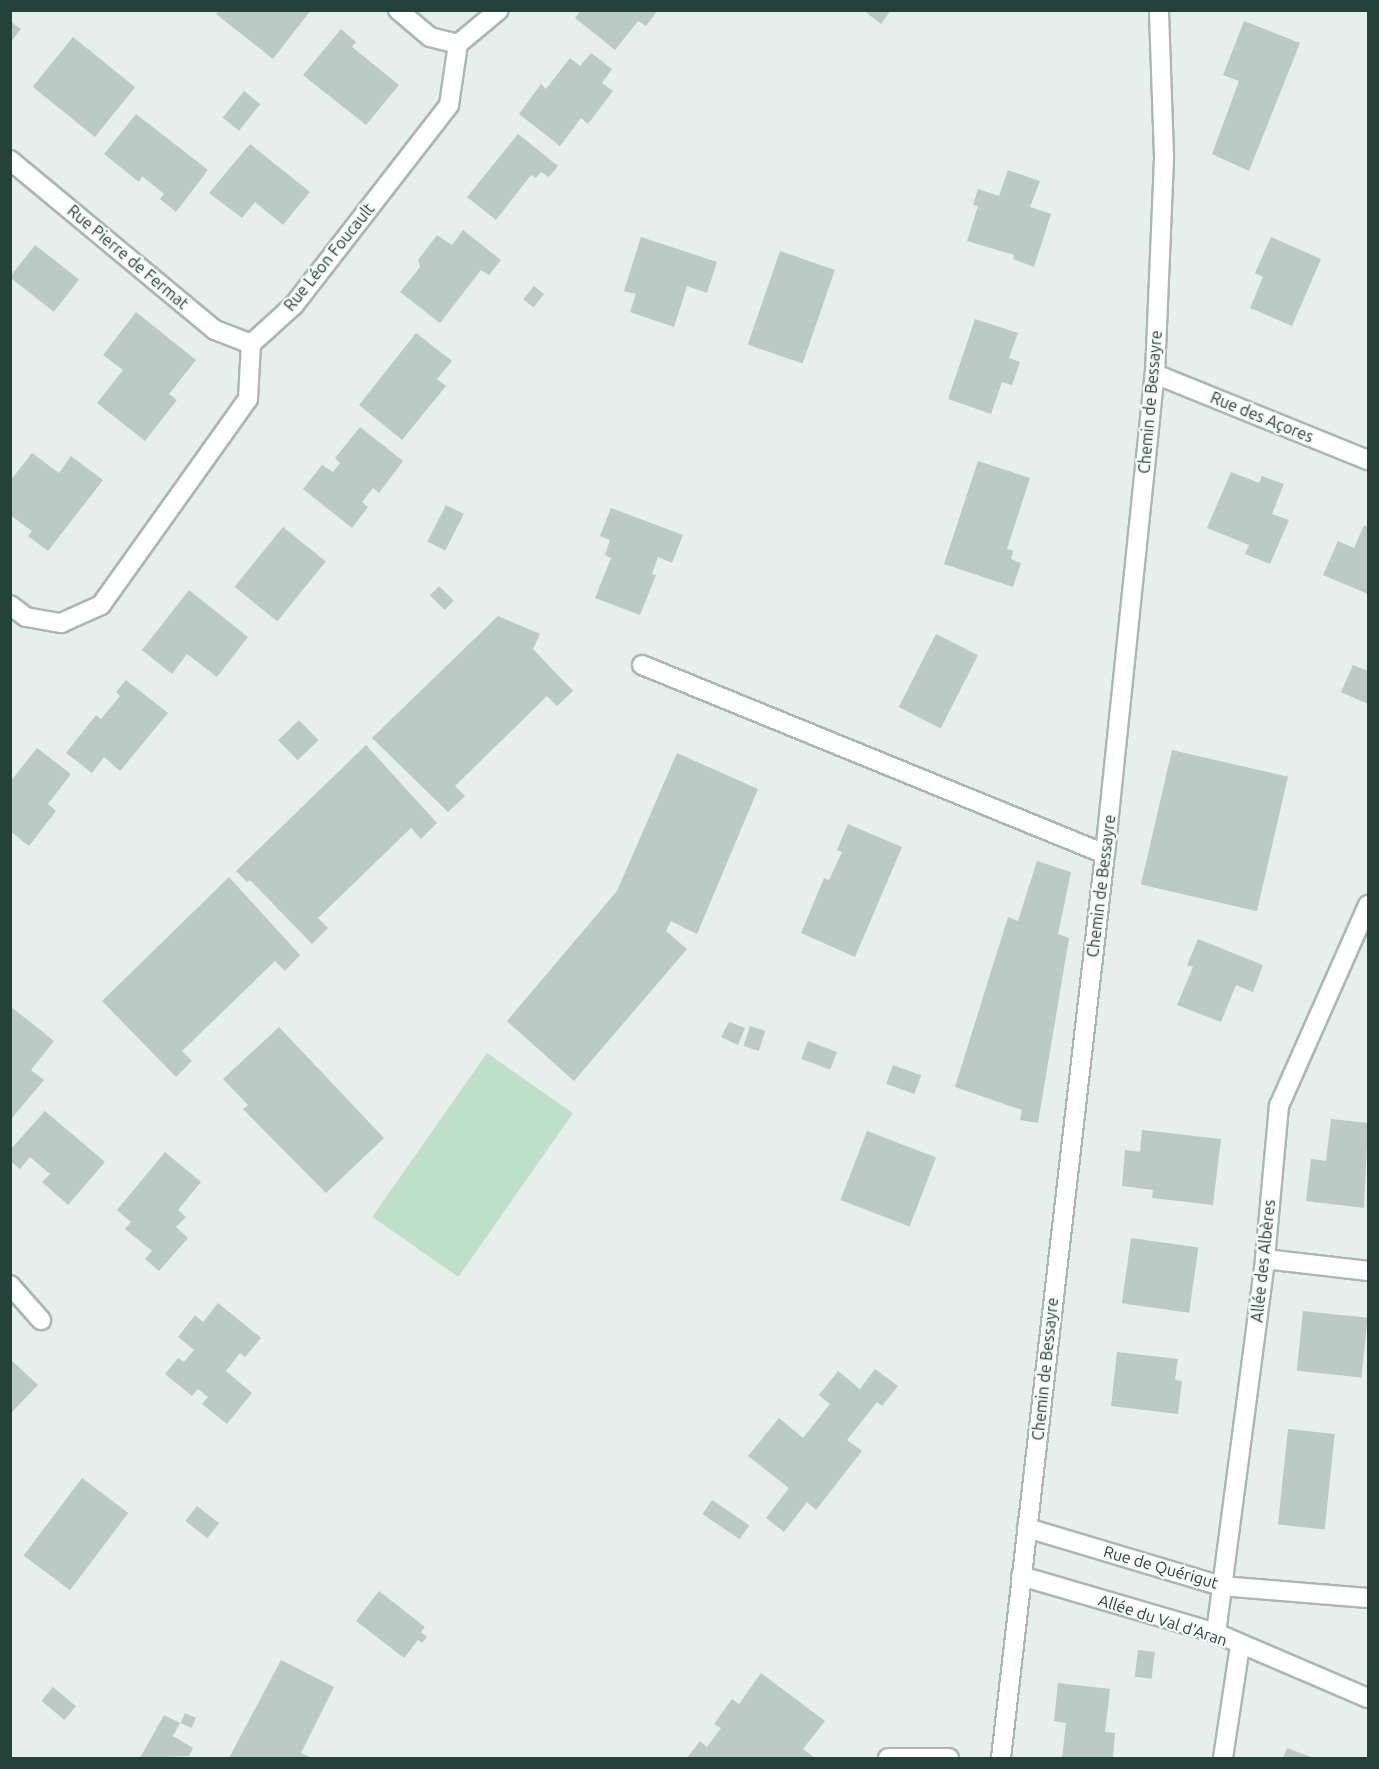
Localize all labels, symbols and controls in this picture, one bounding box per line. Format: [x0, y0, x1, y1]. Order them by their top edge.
street label: Rue Léon Foucault [280, 199, 378, 315]
street label: Rue Pierre de Fermat [64, 201, 192, 313]
street label: Chemin de Bessayre [1134, 330, 1166, 474]
street label: Rue des Açores [1208, 388, 1316, 446]
street label: Chemin de Bessayre [1083, 813, 1119, 959]
street label: Allée des Albères [1247, 1199, 1279, 1323]
street label: Chemin de Bessayre [1028, 1296, 1062, 1442]
street label: Rue de Quérigut [1101, 1541, 1221, 1593]
street label: Allée du Val d'Aran [1096, 1590, 1230, 1650]

